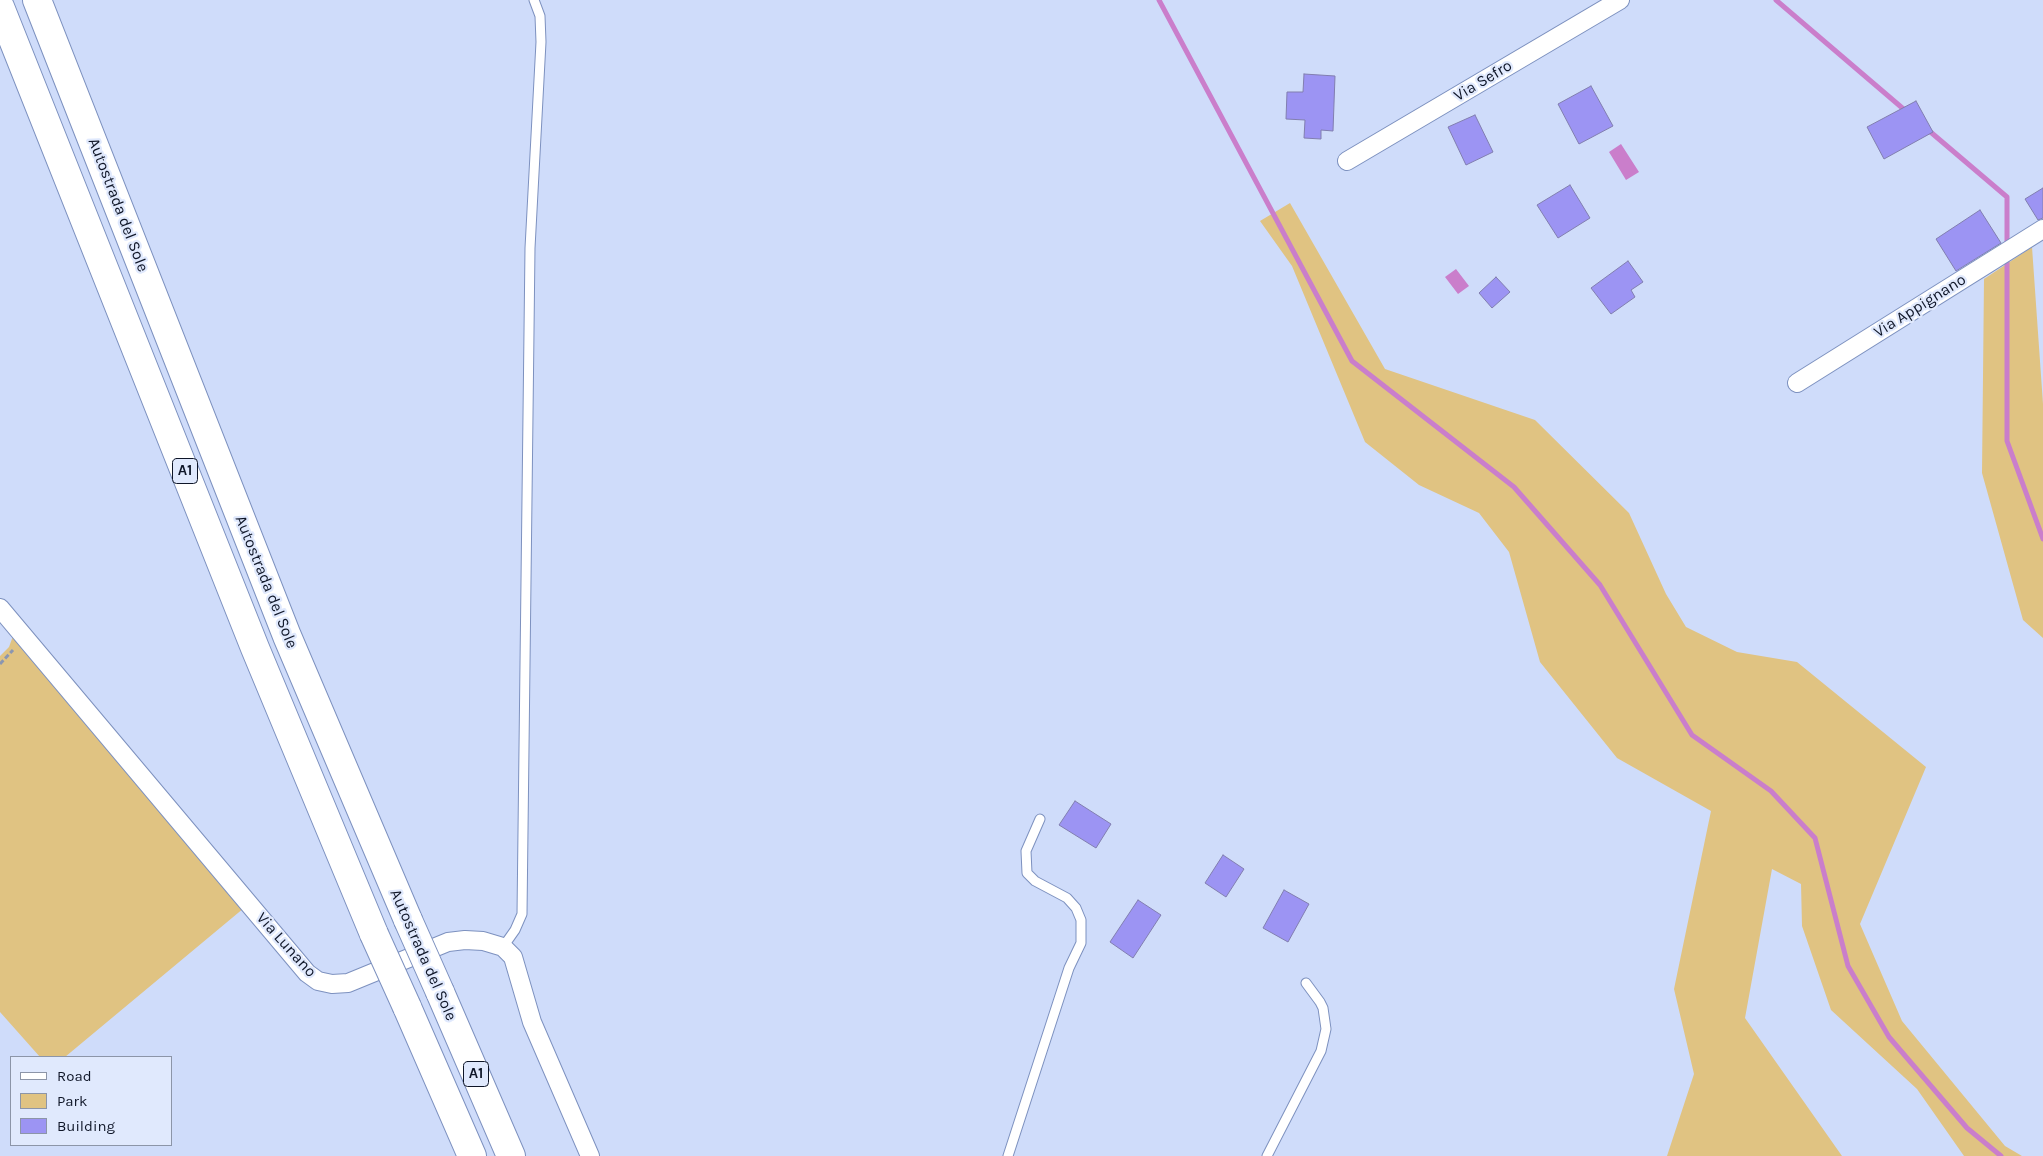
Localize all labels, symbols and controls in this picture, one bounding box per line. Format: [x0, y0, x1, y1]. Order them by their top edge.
street label: Via Sefro [1451, 56, 1515, 106]
street label: Autostrada del Sole [84, 135, 152, 275]
street label: Via Appignano [1870, 270, 1970, 342]
road number: A1 [172, 458, 198, 484]
street label: Autostrada del Sole [231, 513, 301, 651]
street label: Autostrada del Sole [385, 886, 461, 1024]
street label: Via Lunano [252, 909, 320, 981]
legend [10, 1056, 172, 1146]
road number: A1 [464, 1062, 488, 1086]
text: Road [57, 1067, 92, 1085]
text: Park [57, 1092, 87, 1110]
text: Building [57, 1117, 115, 1135]

